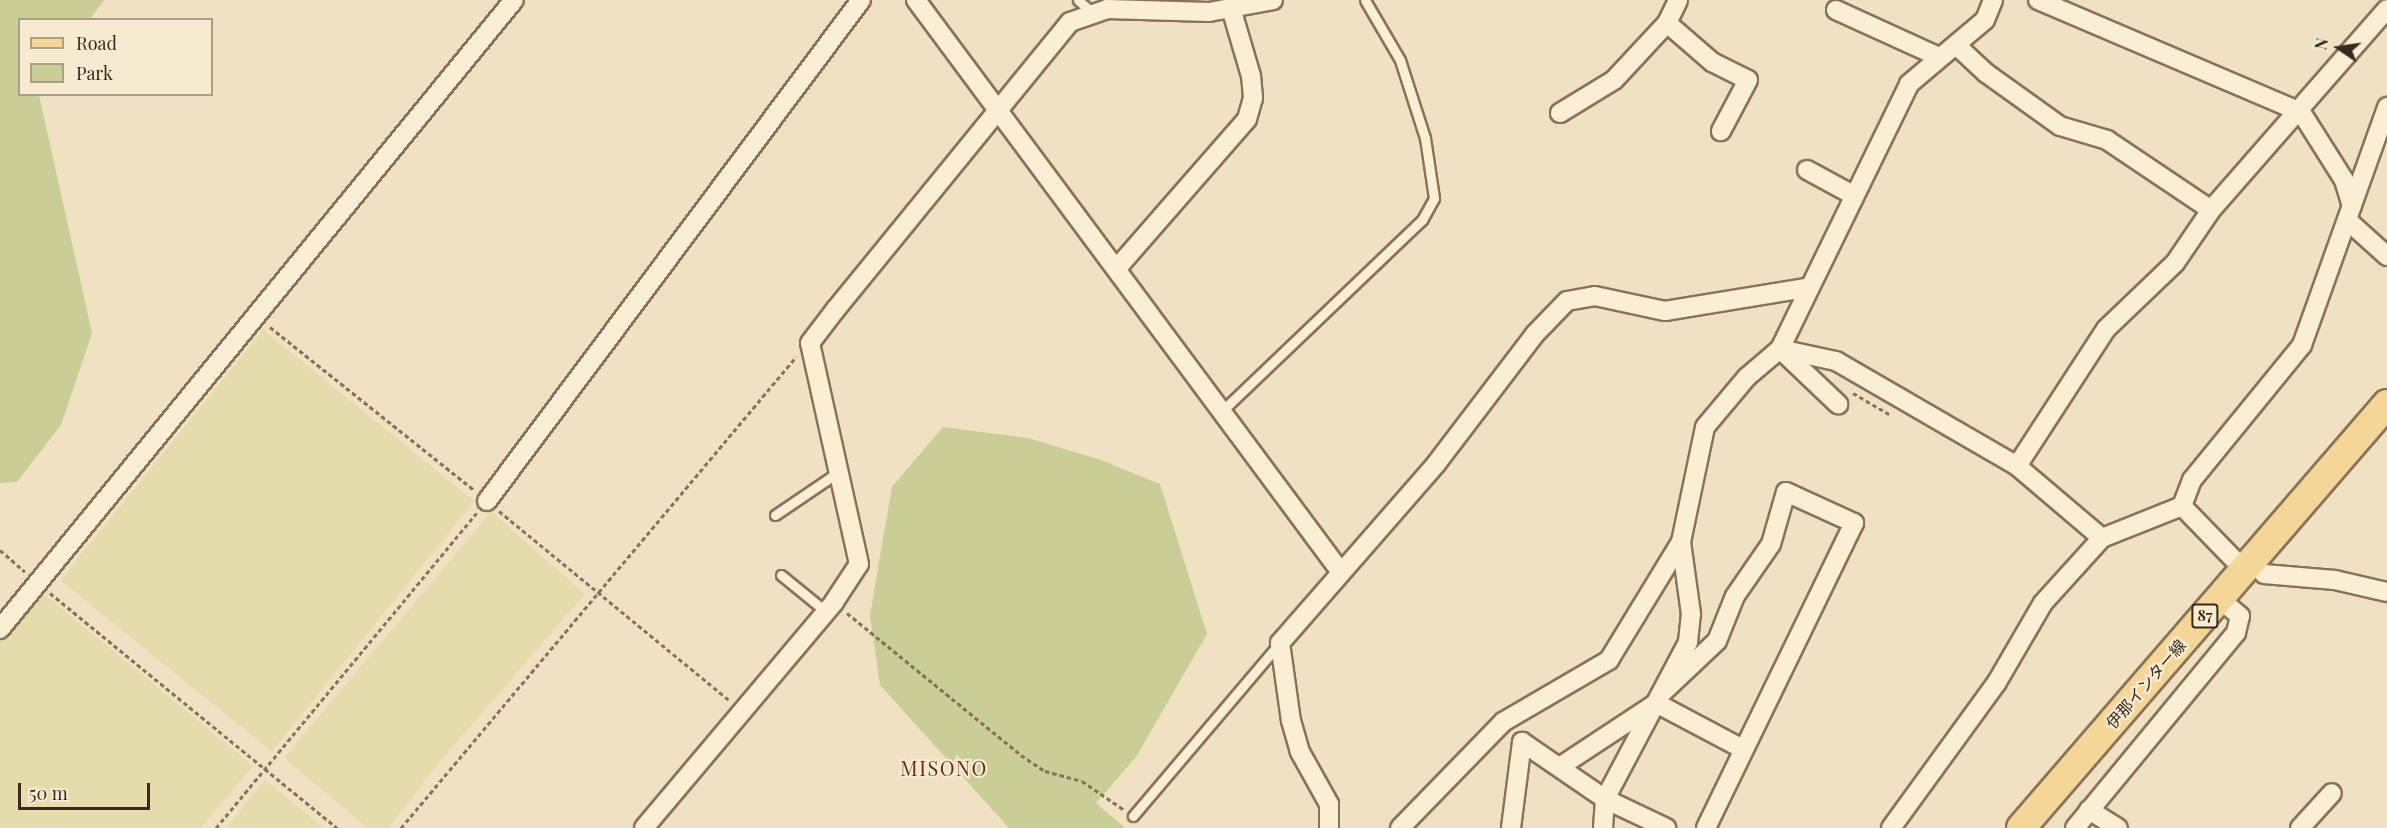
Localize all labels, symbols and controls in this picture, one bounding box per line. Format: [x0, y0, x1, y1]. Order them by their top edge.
legend [18, 18, 213, 96]
north arrow [2309, 18, 2369, 78]
text: Road [76, 31, 117, 55]
text: N [2309, 36, 2333, 52]
text: Park [76, 61, 113, 85]
road number: 87 [2190, 604, 2220, 628]
street label: 伊那インター線 [2102, 635, 2190, 733]
district label: MISONO [900, 755, 988, 779]
scale bar [21, 771, 153, 809]
text: 50 m [29, 781, 68, 805]

